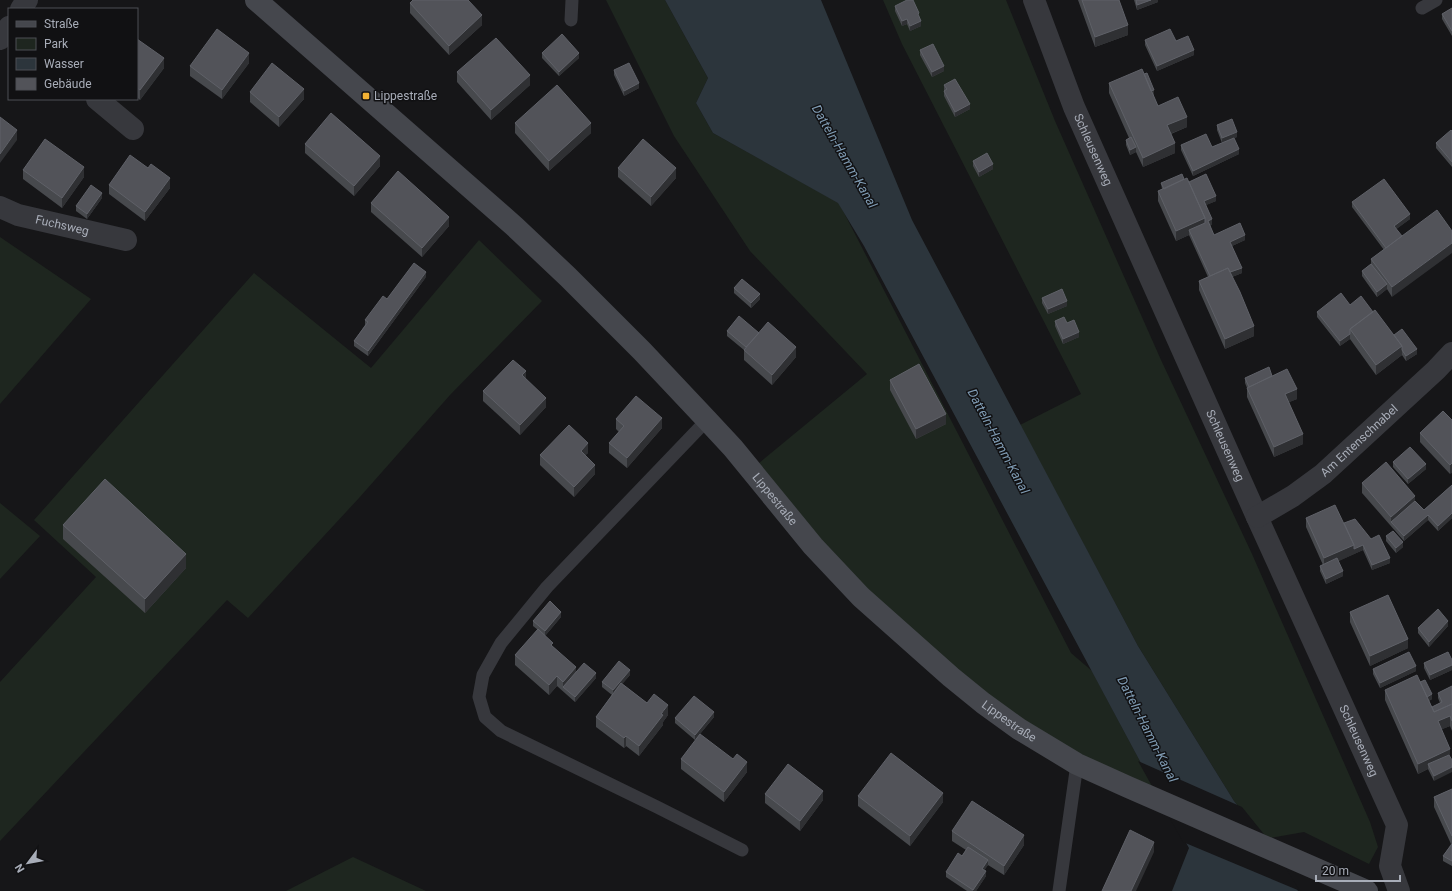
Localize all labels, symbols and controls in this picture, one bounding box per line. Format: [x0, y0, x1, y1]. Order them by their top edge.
legend [8, 8, 138, 100]
text: Straße [44, 17, 79, 31]
text: Park [44, 37, 69, 51]
text: Wasser [44, 57, 84, 71]
text: Gebäude [44, 77, 92, 91]
place label: Lippestraße [374, 89, 437, 103]
marker: Lippestraße [361, 91, 371, 101]
water label: Datteln-Hamm-Kanal [809, 102, 881, 211]
street label: Schleusenweg [1071, 112, 1115, 188]
street label: Fuchsweg [34, 212, 90, 238]
water label: Datteln-Hamm-Kanal [965, 386, 1033, 497]
street label: Am Entenschnabel [1318, 402, 1401, 480]
street label: Schleusenweg [1203, 407, 1247, 484]
street label: Lippestraße [749, 470, 800, 528]
water label: Datteln-Hamm-Kanal [1114, 674, 1181, 785]
street label: Lippestraße [979, 697, 1039, 745]
street label: Schleusenweg [1336, 703, 1381, 779]
north arrow [8, 843, 48, 883]
scale bar [1316, 857, 1400, 883]
text: N [12, 861, 28, 875]
text: 20 m [1322, 864, 1349, 878]

